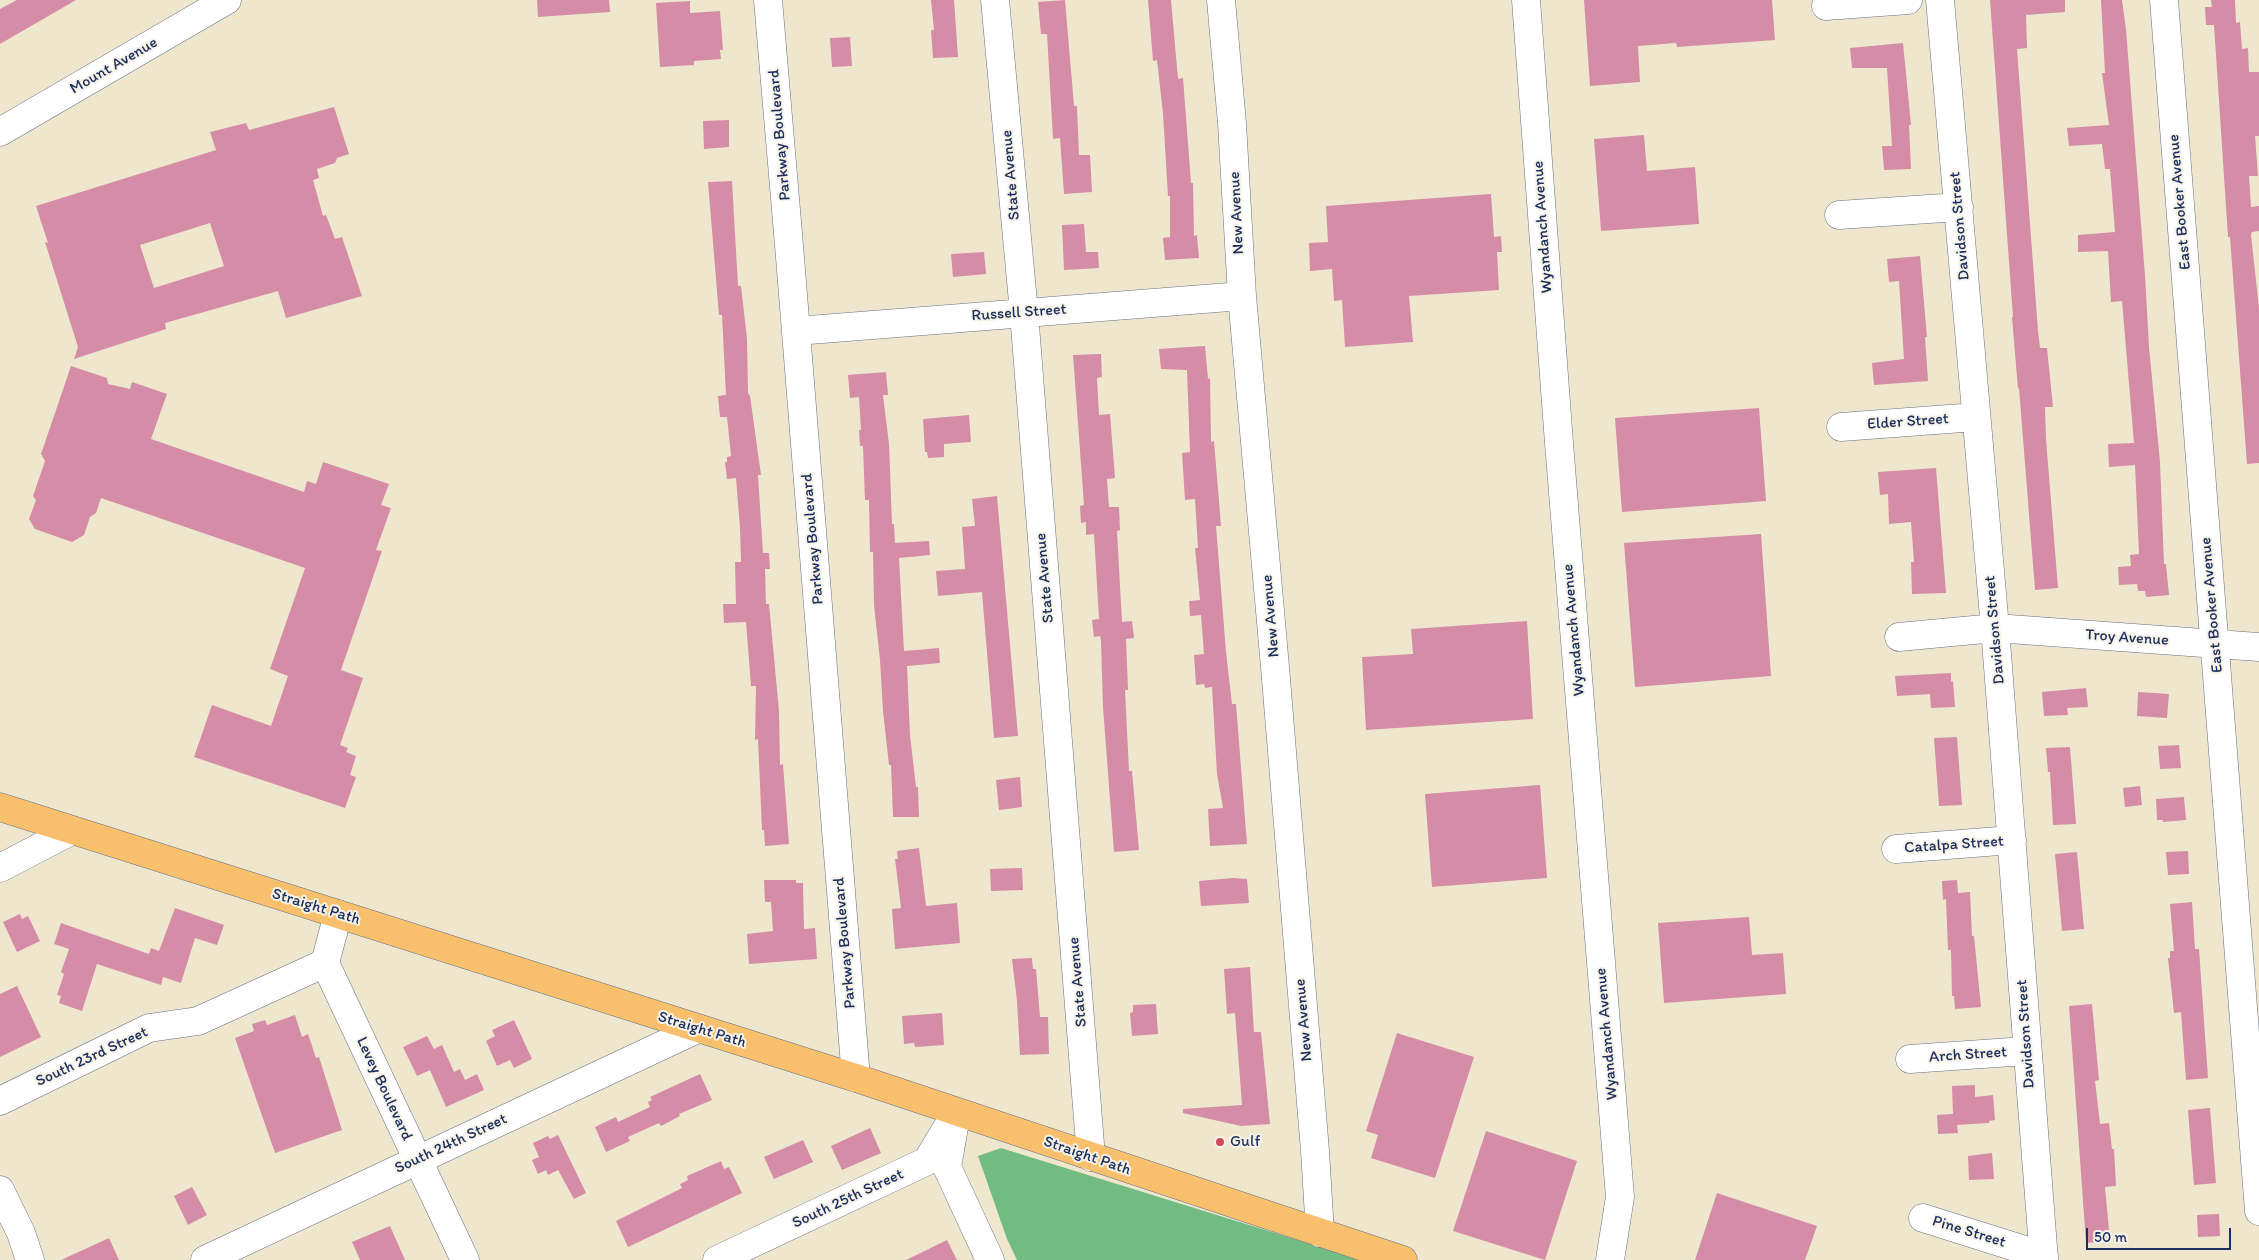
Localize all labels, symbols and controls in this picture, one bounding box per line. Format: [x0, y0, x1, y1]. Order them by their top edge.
street label: Mount Avenue [67, 33, 161, 99]
street label: Parkway Boulevard [765, 69, 795, 201]
street label: State Avenue [997, 129, 1025, 221]
street label: East Booker Avenue [2165, 133, 2195, 271]
street label: Wyandanch Avenue [1529, 160, 1557, 294]
street label: New Avenue [1225, 171, 1249, 255]
street label: Davidson Street [1946, 171, 1974, 281]
street label: Russell Street [971, 300, 1067, 326]
street label: Elder Street [1867, 410, 1949, 434]
street label: Parkway Boulevard [798, 473, 828, 605]
street label: State Avenue [1031, 532, 1059, 624]
street label: East Booker Avenue [2197, 536, 2227, 674]
street label: Wyandanch Avenue [1559, 563, 1589, 697]
street label: New Avenue [1258, 574, 1284, 658]
street label: Davidson Street [1981, 575, 2009, 685]
street label: Troy Avenue [2085, 626, 2169, 650]
street label: Catalpa Street [1904, 832, 2004, 858]
street label: Parkway Boulevard [830, 877, 860, 1009]
street label: Straight Path [270, 885, 362, 929]
street label: State Avenue [1064, 936, 1092, 1028]
street label: Wyandanch Avenue [1592, 967, 1622, 1101]
street label: New Avenue [1291, 978, 1317, 1062]
street label: Davidson Street [2013, 979, 2039, 1089]
street label: Straight Path [656, 1008, 748, 1052]
street label: South 23rd Street [33, 1023, 151, 1091]
street label: Levey Boulevard [352, 1034, 416, 1144]
street label: Arch Street [1928, 1043, 2008, 1067]
street label: South 24th Street [392, 1110, 510, 1178]
street label: Straight Path [1041, 1132, 1133, 1180]
place label: Gulf [1230, 1132, 1260, 1152]
marker: Gulf [1214, 1136, 1226, 1148]
street label: South 25th Street [789, 1165, 907, 1233]
street label: Pine Street [1930, 1212, 2008, 1252]
scale bar [2089, 1218, 2234, 1250]
text: 50 m [2094, 1228, 2127, 1246]

